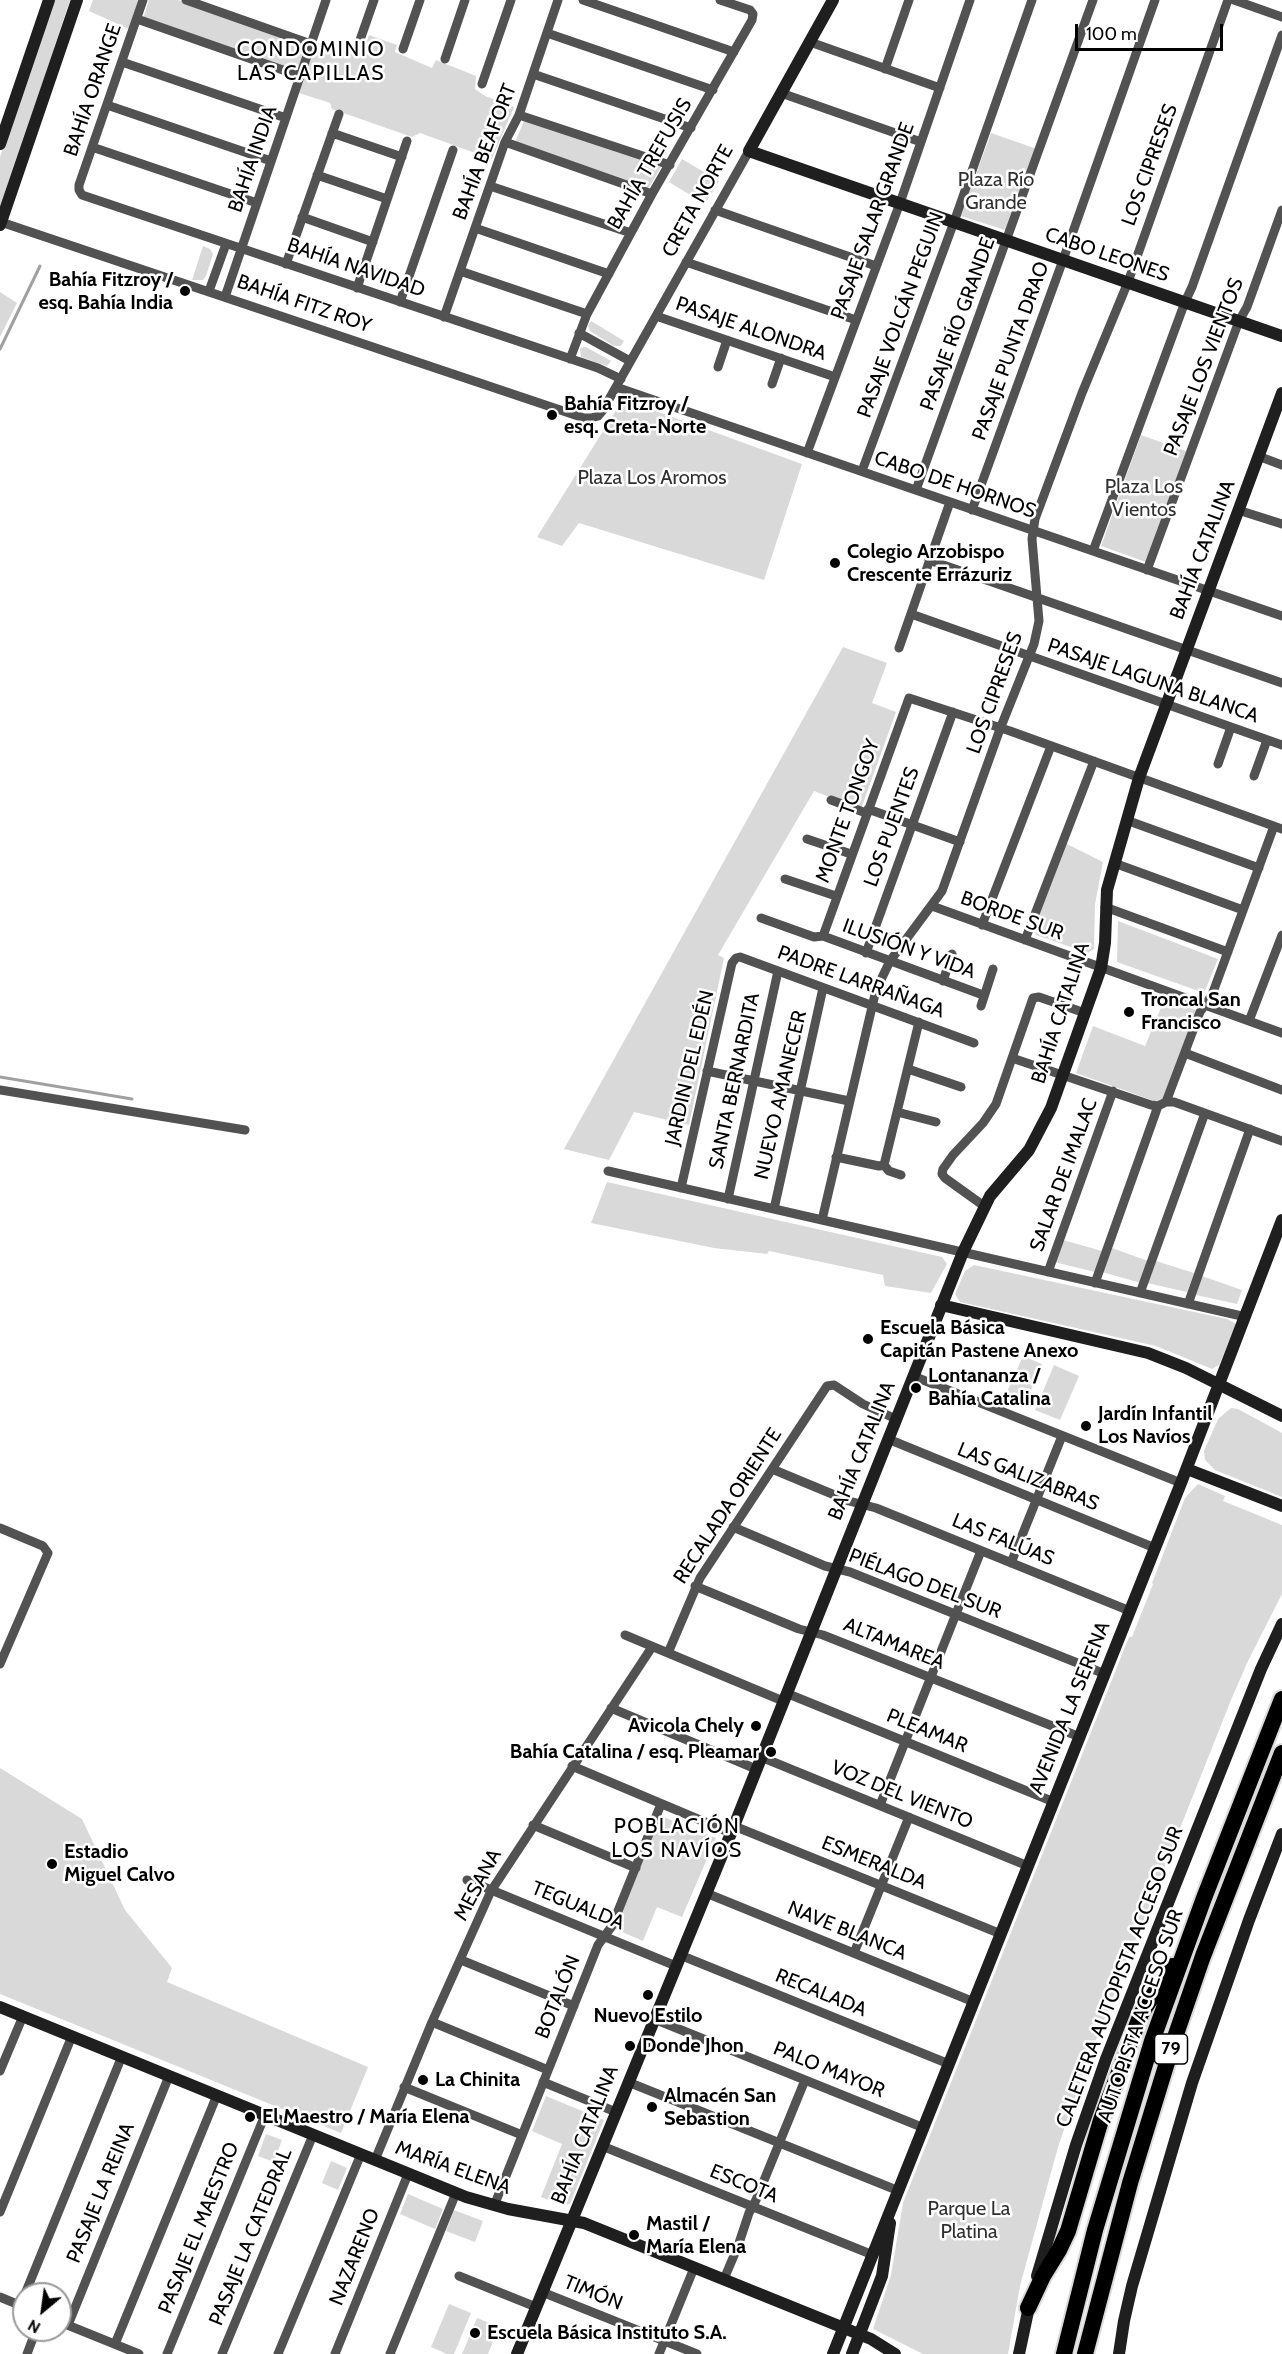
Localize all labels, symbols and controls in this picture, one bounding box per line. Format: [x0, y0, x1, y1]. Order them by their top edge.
scale bar [1078, 12, 1226, 50]
street label: BAHÍA ORANGE [59, 21, 127, 159]
text: 100 m [1086, 23, 1137, 45]
district label: CONDOMINIO LAS CAPILLAS [237, 37, 385, 87]
street label: BAHÍA BEAFORT [448, 81, 522, 223]
street label: BAHÍA TREFUSIS [603, 94, 697, 234]
street label: LOS CIPRESES [1117, 101, 1183, 229]
street label: BAHÍA INDIA [224, 102, 282, 216]
street label: PASAJE SALAR GRANDE [826, 119, 920, 323]
street label: CRETA NORTE [657, 141, 739, 261]
park label: Plaza Río Grande [958, 168, 1034, 215]
street label: PASAJE VOLCÁN PEGUIN [853, 209, 949, 421]
street label: CABO LEONES [1042, 223, 1172, 287]
street label: BAHÍA NAVIDAD [284, 233, 428, 303]
street label: PASAJE RÍO GRANDE [916, 234, 1000, 414]
street label: PASAJE PUNTA DRAO [968, 258, 1054, 444]
place label: Bahía Fitzroy / esq. Bahía India [38, 268, 173, 315]
street label: BAHÍA FITZ ROY [234, 270, 374, 338]
street label: PASAJE LOS VIENTOS [1159, 275, 1249, 459]
marker: Bahía Fitzroy / esq. Bahía India [178, 284, 192, 298]
street label: PASAJE ALONDRA [672, 292, 830, 366]
place label: Bahía Fitzroy / esq. Creta-Norte [564, 392, 706, 439]
marker: Bahía Fitzroy / esq. Creta-Norte [545, 408, 559, 422]
street label: CABO DE HORNOS [871, 446, 1039, 524]
park label: Plaza Los Aromos [578, 466, 726, 490]
park label: Plaza Los Vientos [1105, 475, 1183, 522]
street label: BAHÍA CATALINA [1165, 477, 1241, 623]
place label: Colegio Arzobispo Crescente Errázuriz [847, 540, 1012, 587]
marker: Colegio Arzobispo Crescente Errázuriz [828, 556, 842, 570]
street label: LOS CIPRESES [962, 629, 1028, 757]
street label: PASAJE LAGUNA BLANCA [1044, 634, 1262, 728]
street label: MONTE TONGOY [811, 736, 885, 886]
street label: LOS PUENTES [859, 764, 925, 890]
street label: BORDE SUR [957, 886, 1067, 946]
street label: ILUSIÓN Y VIDA [839, 914, 979, 984]
street label: BAHÍA CATALINA [1027, 939, 1095, 1087]
street label: PADRE LARRAÑAGA [774, 941, 948, 1023]
street label: JARDIN DEL EDÉN [660, 988, 720, 1148]
place label: Troncal San Francisco [1141, 988, 1241, 1035]
street label: SANTA BERNARDITA [705, 991, 765, 1171]
marker: Troncal San Francisco [1122, 1005, 1136, 1019]
street label: NUEVO AMANECER [750, 1008, 812, 1182]
street label: SALAR DE IMALAC [1025, 1095, 1103, 1255]
place label: Escuela Básica Capitán Pastene Anexo [880, 1316, 1079, 1363]
marker: Escuela Básica Capitán Pastene Anexo [861, 1332, 875, 1346]
place label: Lontananza / Bahía Catalina [928, 1364, 1051, 1411]
street label: BAHÍA CATALINA [823, 1378, 901, 1524]
marker: Lontananza / Bahía Catalina [909, 1381, 923, 1395]
place label: Jardín Infantil Los Navíos [1098, 1402, 1213, 1449]
marker: Jardín Infantil Los Navíos [1079, 1419, 1093, 1433]
street label: RECALADA ORIENTE [669, 1424, 787, 1588]
street label: LAS GALIZABRAS [954, 1438, 1102, 1516]
street label: LAS FALÚAS [948, 1509, 1058, 1571]
street label: PIÉLAGO DEL SUR [845, 1544, 1005, 1624]
street label: ALTAMAREA [840, 1613, 948, 1675]
street label: AVENIDA LA SERENA [1024, 1618, 1116, 1798]
street label: PLEAMAR [883, 1704, 971, 1758]
place label: Avicola Chely [628, 1714, 744, 1738]
marker: Avicola Chely [749, 1719, 763, 1733]
place label: Bahía Catalina / esq. Pleamar [510, 1740, 759, 1764]
marker: Bahía Catalina / esq. Pleamar [764, 1745, 778, 1759]
street label: VOZ DEL VIENTO [828, 1756, 976, 1834]
district label: POBLACIÓN LOS NAVÍOS [611, 1814, 743, 1864]
street label: CALETERA AUTOPISTA ACCESO SUR [1051, 1823, 1189, 2131]
street label: ESMERALDA [818, 1831, 930, 1895]
place label: Estadio Miguel Calvo [64, 1840, 175, 1887]
street label: MESANA [449, 1845, 507, 1925]
marker: Estadio Miguel Calvo [45, 1857, 59, 1871]
street label: TEGUALDA [528, 1877, 628, 1935]
street label: NAVE BLANCA [784, 1896, 910, 1966]
street label: AUTOPISTA ACCESO SUR [1093, 1906, 1189, 2126]
street label: BOTALÓN [530, 1952, 586, 2042]
street label: RECALADA [772, 1964, 870, 2022]
marker: Nuevo Estilo [641, 1988, 655, 2002]
place label: Nuevo Estilo [594, 2004, 702, 2028]
place label: Donde Jhon [642, 2034, 744, 2058]
road number: 79 [1154, 2034, 1188, 2064]
street label: PALO MAYOR [770, 2037, 888, 2103]
marker: Donde Jhon [623, 2039, 637, 2053]
street label: BAHÍA CATALINA [546, 2062, 624, 2208]
place label: La Chinita [435, 2068, 520, 2092]
marker: La Chinita [416, 2073, 430, 2087]
place label: Almacén San Sebastion [664, 2084, 776, 2131]
marker: Almacén San Sebastion [645, 2100, 659, 2114]
place label: El Maestro / María Elena [262, 2105, 469, 2129]
marker: El Maestro / María Elena [243, 2110, 257, 2124]
street label: PASAJE LA REINA [62, 2119, 140, 2267]
street label: MARÍA ELENA [392, 2136, 514, 2200]
street label: PASAJE EL MAESTRO [154, 2139, 244, 2317]
street label: PASAJE LA CATEDRAL [205, 2145, 297, 2329]
street label: ESCOTA [706, 2159, 782, 2209]
park label: Parque La Platina [928, 2197, 1010, 2244]
street label: NAZARENO [325, 2205, 385, 2309]
place label: Mastil / María Elena [646, 2212, 746, 2259]
marker: Mastil / María Elena [627, 2228, 641, 2242]
street label: TIMÓN [560, 2270, 626, 2316]
north arrow [12, 2282, 72, 2342]
text: N [24, 2315, 44, 2337]
place label: Escuela Básica Instituto S.A. [487, 2321, 727, 2345]
marker: Escuela Básica Instituto S.A. [468, 2326, 482, 2340]

